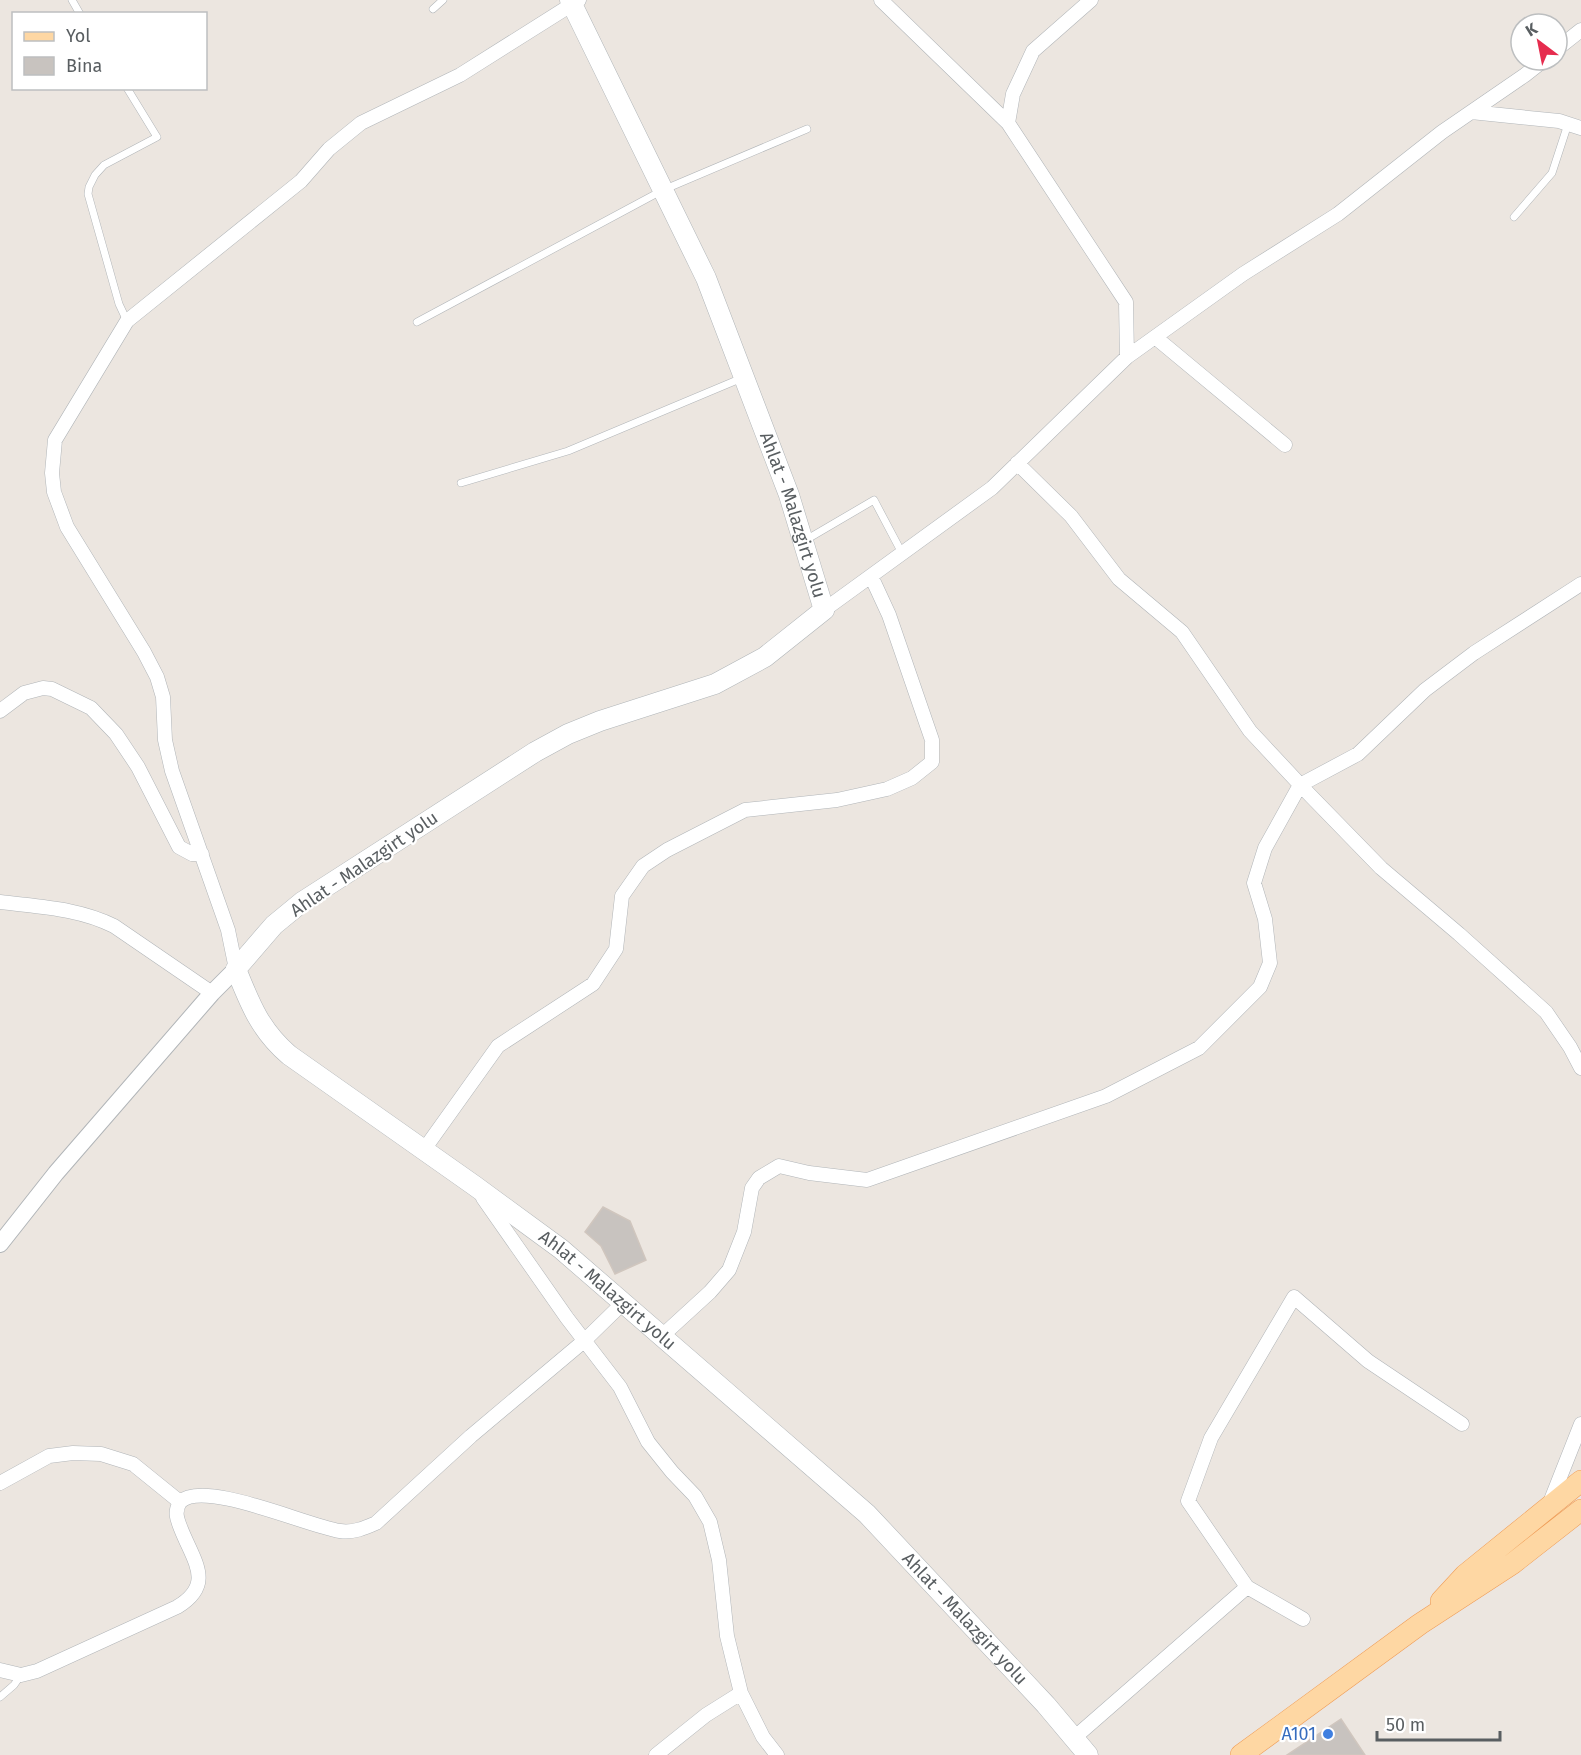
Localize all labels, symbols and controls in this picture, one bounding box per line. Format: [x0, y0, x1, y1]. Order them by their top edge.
legend [12, 12, 207, 90]
north arrow [1509, 12, 1569, 72]
text: K [1522, 19, 1541, 40]
text: Yol [66, 25, 91, 47]
text: Bina [66, 55, 102, 77]
street label: Ahlat - Malazgirt yolu [755, 429, 831, 600]
street label: Ahlat - Malazgirt yolu [286, 806, 442, 922]
street label: Ahlat - Malazgirt yolu [535, 1226, 681, 1355]
street label: Ahlat - Malazgirt yolu [898, 1548, 1032, 1689]
scale bar [1377, 1704, 1500, 1742]
text: 50 m [1386, 1714, 1425, 1736]
place label: A101 [1281, 1723, 1316, 1745]
marker: A101 [1321, 1727, 1335, 1741]

